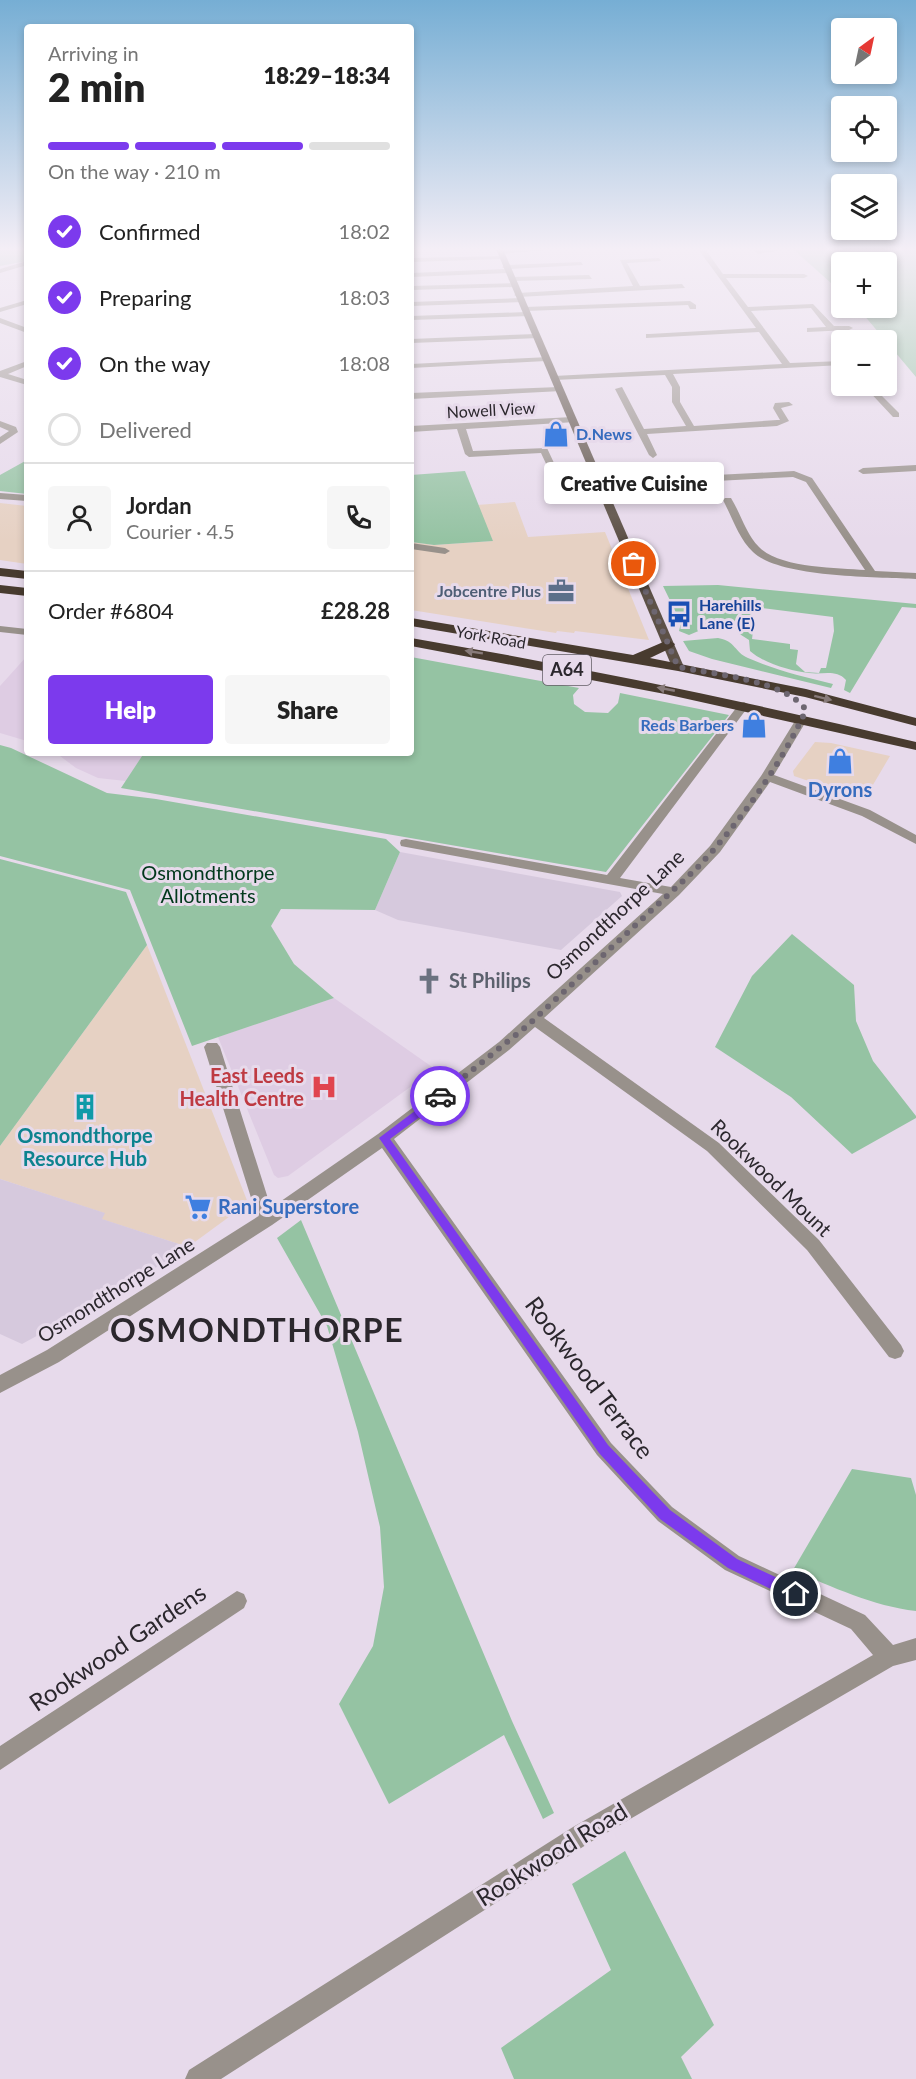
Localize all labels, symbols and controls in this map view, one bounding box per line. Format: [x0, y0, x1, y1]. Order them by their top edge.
north arrow [831, 18, 897, 84]
map controls [831, 18, 897, 396]
text: Arriving in [48, 41, 139, 65]
text: 18:29–18:34 [264, 62, 390, 89]
text: 2 min [48, 64, 145, 110]
button: locate [831, 96, 897, 162]
text: On the way · 210 m [48, 159, 221, 183]
button: layers [831, 174, 897, 240]
icon: check [48, 215, 81, 248]
text: Confirmed [99, 218, 201, 245]
text: 18:02 [339, 219, 390, 243]
button: + [831, 252, 897, 318]
icon: check [48, 281, 81, 314]
text: Preparing [99, 284, 191, 311]
text: 18:03 [339, 285, 390, 309]
button: − [831, 330, 897, 396]
icon: check [48, 347, 81, 380]
text: On the way [99, 350, 210, 377]
text: 18:08 [339, 351, 390, 375]
street label: Nowell View [446, 398, 536, 421]
text: Delivered [99, 416, 192, 443]
shop icon: D.News [541, 419, 571, 449]
place label: D.News [576, 424, 632, 443]
callout: Creative Cuisine [544, 462, 724, 504]
text: Creative Cuisine [561, 471, 707, 495]
button: person [48, 486, 111, 549]
button: phone [327, 486, 390, 549]
text: Jordan [126, 492, 192, 519]
text: Courier · 4.5 [126, 519, 235, 543]
pin [608, 538, 659, 589]
icon: bag [617, 547, 650, 580]
office icon: Jobcentre Plus [546, 576, 576, 606]
place label: Jobcentre Plus [437, 581, 541, 600]
place label: Harehills Lane (E) [699, 595, 762, 632]
text: Order #6804 [48, 597, 174, 624]
text: £28.28 [321, 597, 390, 624]
bus stop icon: Harehills Lane (E) [664, 599, 694, 629]
street label: York Road [455, 621, 528, 652]
one-way arrow [465, 647, 484, 656]
road number: A64 [543, 655, 591, 685]
button: Help [48, 675, 213, 744]
button: Share [225, 675, 390, 744]
one-way arrow [656, 684, 675, 693]
one-way arrow [814, 693, 833, 703]
shop icon: Reds Barbers [739, 710, 769, 740]
place label: Reds Barbers [641, 715, 734, 734]
shop icon: Dyrons [825, 746, 855, 776]
place label: Dyrons [808, 777, 872, 801]
street label: Osmondthorpe Lane [540, 844, 688, 985]
park label: Osmondthorpe Allotments [141, 860, 275, 907]
church icon: St Philips [414, 966, 444, 996]
place label: St Philips [449, 968, 531, 992]
place label: East Leeds Health Centre [179, 1063, 304, 1110]
courier [410, 1066, 470, 1126]
hospital icon: East Leeds Health Centre [309, 1072, 339, 1102]
icon: car [424, 1080, 457, 1113]
building icon: Osmondthorpe Resource Hub [70, 1092, 100, 1122]
street label: Rookwood Mount [706, 1114, 837, 1241]
place label: Osmondthorpe Resource Hub [17, 1123, 153, 1170]
supermarket icon: Rani Superstore [183, 1192, 213, 1222]
place label: Rani Superstore [218, 1194, 359, 1218]
street label: Osmondthorpe Lane [33, 1231, 198, 1347]
street label: Rookwood Terrace [520, 1290, 661, 1464]
district label: OSMONDTHORPE [110, 1310, 404, 1349]
pin [770, 1568, 821, 1619]
street label: Rookwood Gardens [23, 1577, 211, 1717]
icon: home [779, 1577, 812, 1610]
street label: Rookwood Road [470, 1796, 632, 1912]

